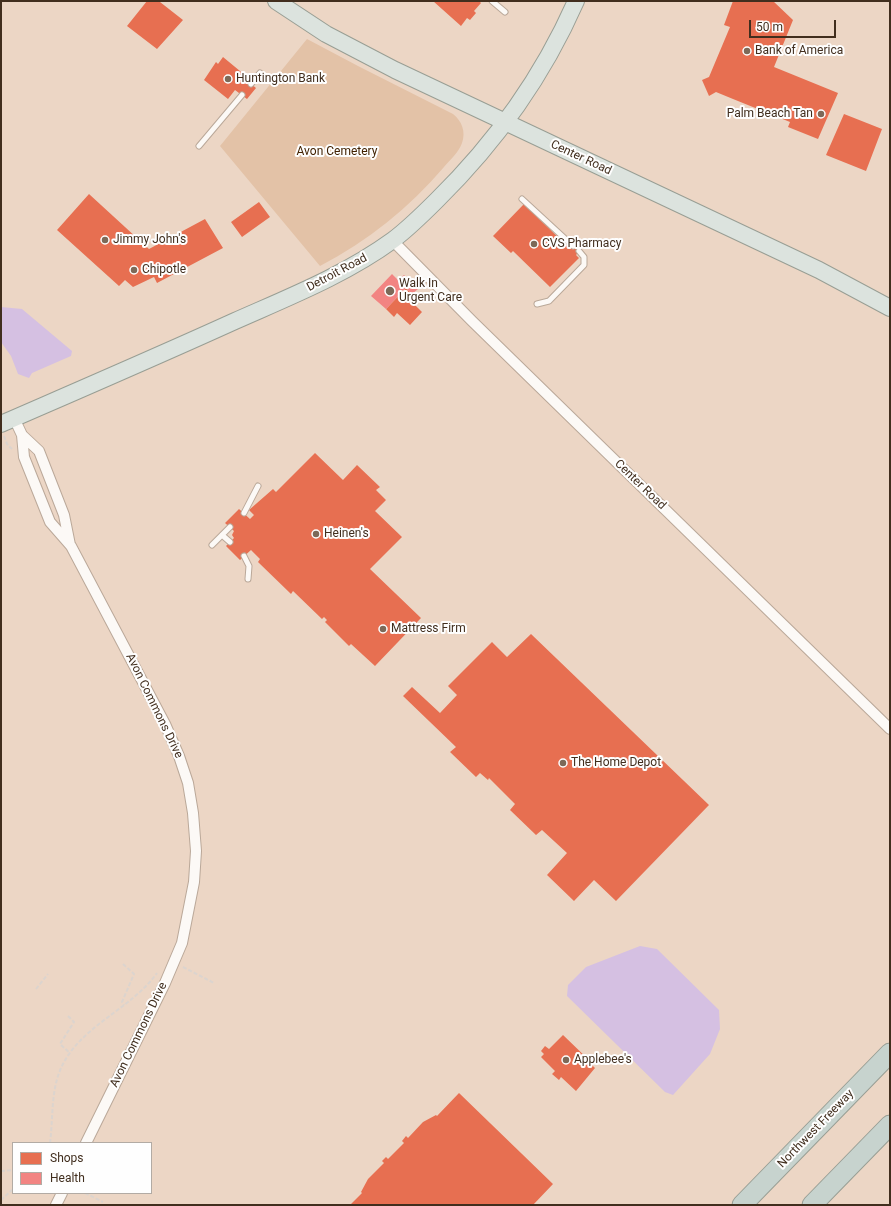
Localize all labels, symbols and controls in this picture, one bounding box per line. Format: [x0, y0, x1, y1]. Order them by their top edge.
scale bar [751, 12, 838, 38]
text: 50 m [756, 20, 783, 34]
place label: Bank of America [755, 44, 843, 58]
marker: Bank of America [742, 46, 752, 56]
place label: Huntington Bank [236, 72, 325, 86]
marker: Huntington Bank [223, 74, 233, 84]
place label: Palm Beach Tan [727, 107, 813, 121]
marker: Palm Beach Tan [816, 109, 826, 119]
street label: Center Road [548, 138, 614, 178]
park label: Avon Cemetery [297, 145, 377, 159]
place label: Jimmy John's [113, 233, 186, 247]
marker: Jimmy John's [100, 235, 110, 245]
place label: CVS Pharmacy [542, 237, 621, 251]
marker: CVS Pharmacy [529, 239, 539, 249]
street label: Detroit Road [304, 251, 370, 295]
place label: Chipotle [142, 263, 186, 277]
marker: Chipotle [129, 265, 139, 275]
place label: Walk In Urgent Care [399, 277, 462, 305]
marker: Walk In Urgent Care [384, 285, 396, 297]
street label: Center Road [611, 457, 669, 513]
place label: Heinen's [324, 527, 369, 541]
marker: Heinen's [311, 529, 321, 539]
place label: Mattress Firm [391, 622, 466, 636]
marker: Mattress Firm [378, 624, 388, 634]
street label: Avon Commons Drive [122, 651, 186, 761]
place label: The Home Depot [571, 756, 661, 770]
marker: The Home Depot [558, 758, 568, 768]
street label: Avon Commons Drive [107, 980, 171, 1090]
place label: Applebee's [574, 1053, 632, 1067]
marker: Applebee's [561, 1055, 571, 1065]
street label: Northwest Freeway [775, 1087, 857, 1171]
legend [12, 1142, 152, 1194]
text: Shops [50, 1151, 84, 1165]
text: Health [50, 1171, 85, 1185]

